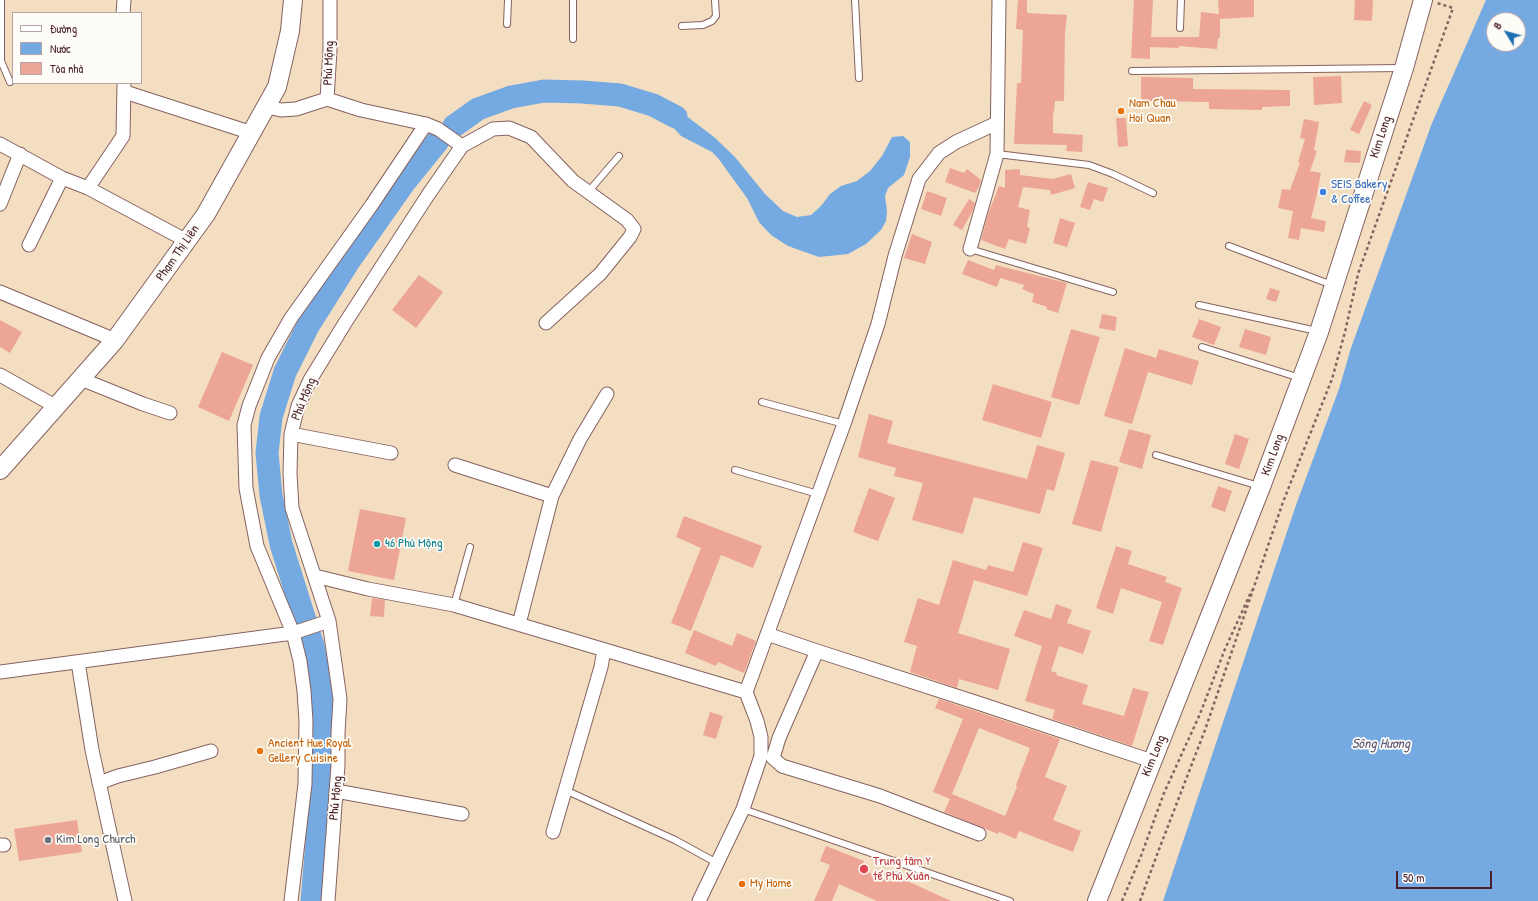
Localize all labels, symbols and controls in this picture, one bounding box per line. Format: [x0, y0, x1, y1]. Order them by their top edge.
legend [12, 12, 142, 84]
north arrow [1486, 12, 1526, 52]
text: B [1490, 19, 1504, 32]
text: Đường [50, 20, 77, 37]
text: Nước [50, 40, 71, 57]
street label: Phú Mộng [320, 40, 338, 86]
text: Tòa nhà [50, 60, 83, 77]
place label: Nam Chau Hoi Quan [1129, 96, 1176, 127]
marker: Nam Chau Hoi Quan [1116, 106, 1126, 116]
street label: Kim Long [1367, 114, 1395, 160]
place label: SEIS Bakery & Coffee [1331, 177, 1387, 208]
marker: SEIS Bakery & Coffee [1318, 187, 1328, 197]
street label: Phạm Thị Liên [153, 222, 203, 284]
street label: Phú Mộng [288, 375, 320, 423]
street label: Kim Long [1258, 432, 1288, 478]
place label: 46 Phú Mộng [385, 536, 443, 552]
marker: 46 Phú Mộng [372, 539, 382, 549]
street label: Kim Long [1139, 733, 1169, 779]
place label: Ancient Hue Royal Gellery Cuisine [268, 736, 351, 767]
water label: Sông Hương [1352, 736, 1410, 752]
marker: Ancient Hue Royal Gellery Cuisine [255, 746, 265, 756]
street label: Phú Mộng [326, 775, 346, 821]
place label: Kim Long Church [56, 832, 136, 848]
marker: Kim Long Church [43, 835, 53, 845]
place label: Trung tâm Y tế Phú Xuân [873, 854, 931, 885]
marker: Trung tâm Y tế Phú Xuân [858, 863, 870, 875]
scale bar [1398, 863, 1494, 889]
text: 50 m [1403, 869, 1424, 886]
place label: My Home [750, 876, 792, 892]
marker: My Home [737, 879, 747, 889]

